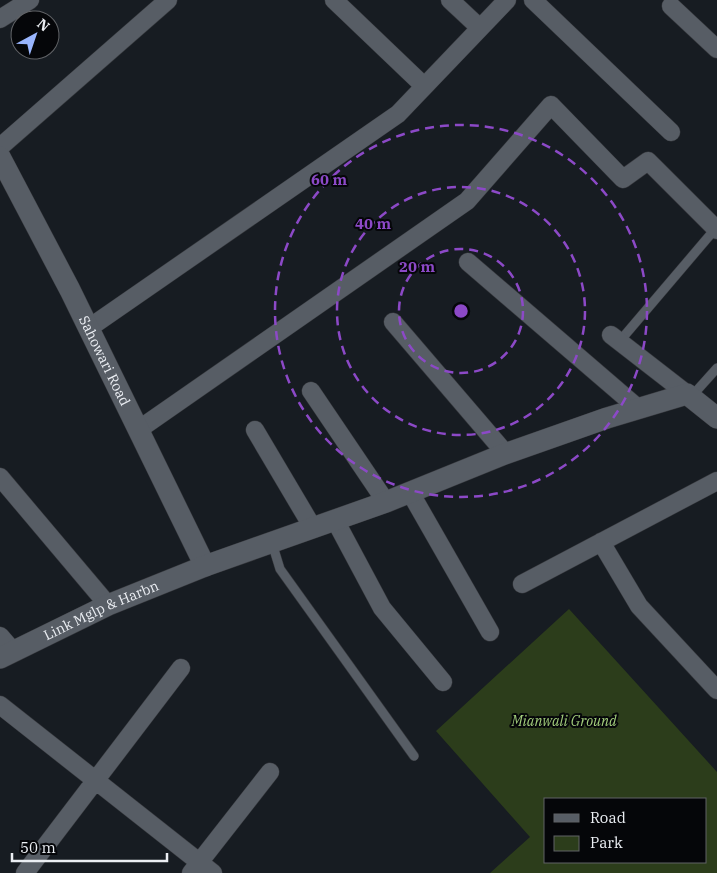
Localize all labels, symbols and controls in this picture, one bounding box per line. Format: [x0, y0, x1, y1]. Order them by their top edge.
north arrow [10, 10, 60, 60]
text: N [33, 15, 53, 35]
text: 60 m [311, 170, 347, 189]
text: 40 m [355, 214, 391, 233]
text: 20 m [399, 257, 435, 276]
centre of rings [452, 302, 470, 320]
street label: Sahowari Road [75, 313, 134, 409]
street label: Link Mglp & Harbn [41, 577, 161, 644]
park label: Mianwali Ground [510, 712, 617, 730]
legend [544, 798, 707, 863]
text: Road [590, 808, 626, 827]
scale bar [12, 830, 168, 862]
text: Park [590, 833, 623, 852]
text: 50 m [20, 838, 56, 857]

